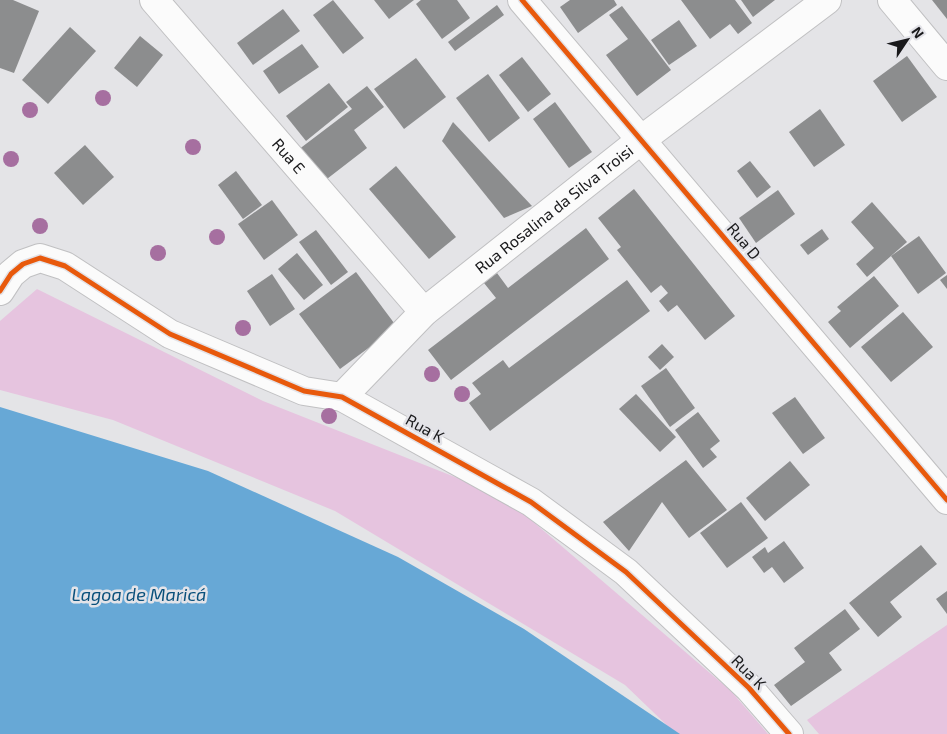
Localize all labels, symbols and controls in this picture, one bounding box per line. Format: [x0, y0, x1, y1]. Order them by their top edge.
north arrow [882, 15, 932, 65]
text: N [908, 23, 928, 41]
street label: Rua E [269, 134, 310, 177]
street label: Rua Rosalina da Silva Troisi [471, 140, 636, 277]
street label: Rua D [724, 218, 765, 263]
street label: Rua K [403, 409, 448, 446]
water label: Lagoa de Maricá [72, 583, 206, 605]
street label: Rua K [728, 650, 771, 693]

